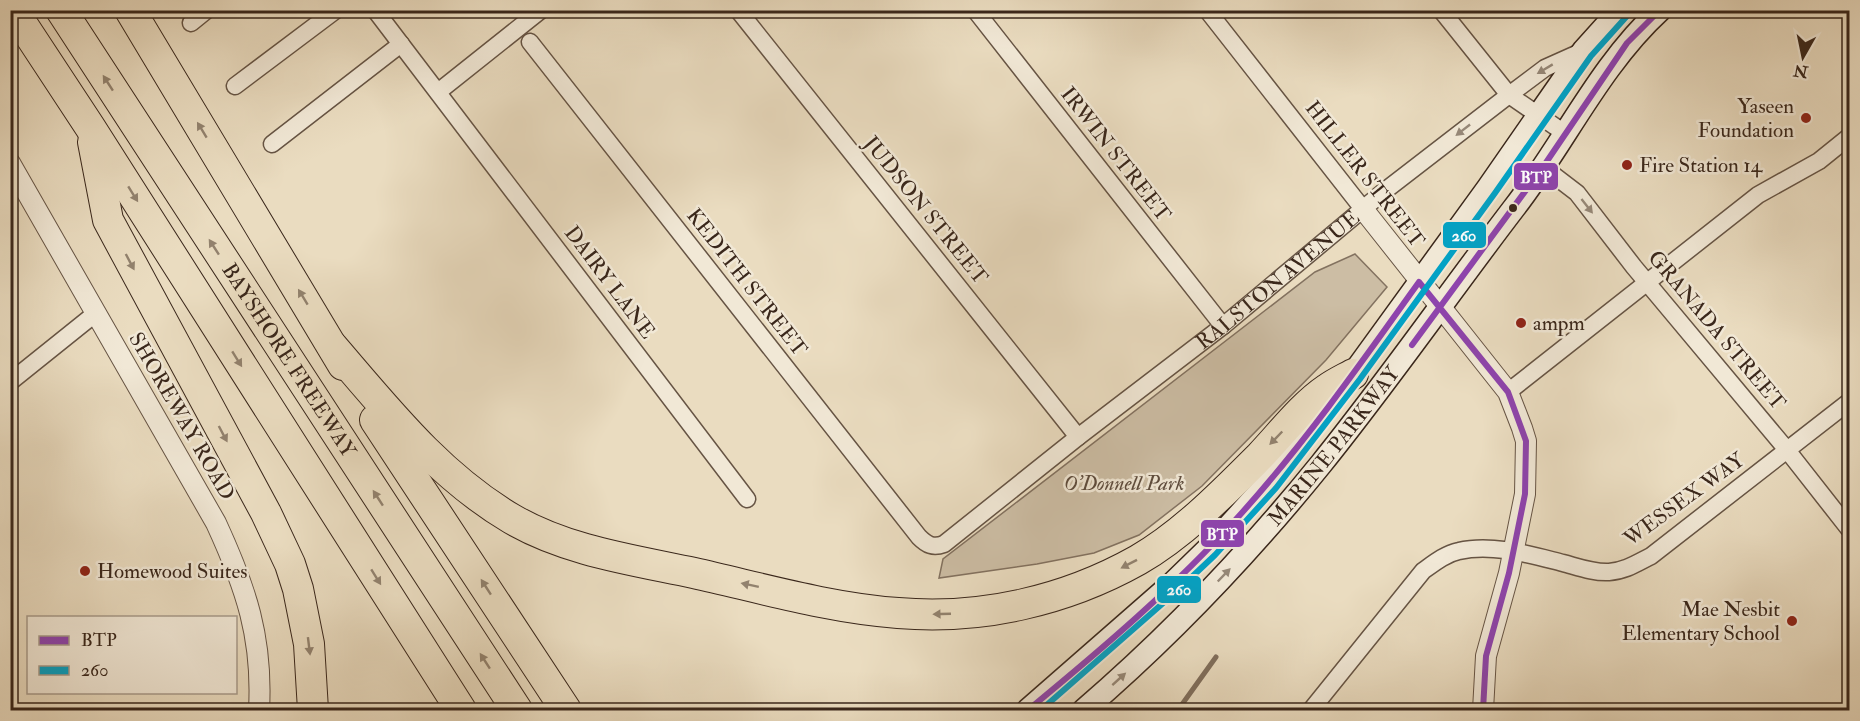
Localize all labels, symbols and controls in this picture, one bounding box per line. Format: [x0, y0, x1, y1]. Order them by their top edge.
north arrow [1773, 27, 1833, 87]
text: N [1792, 60, 1810, 82]
one-way arrow [1537, 64, 1553, 75]
one-way arrow [103, 75, 114, 91]
street label: IRWIN STREET [1055, 81, 1177, 227]
place label: Yaseen Foundation [1697, 93, 1794, 144]
street label: HILLER STREET [1299, 96, 1431, 253]
marker: Yaseen Foundation [1799, 111, 1813, 125]
one-way arrow [197, 122, 208, 138]
one-way arrow [1455, 124, 1471, 137]
street label: JUDSON STREET [857, 130, 994, 290]
place label: Fire Station 14 [1639, 152, 1764, 179]
marker: Fire Station 14 [1620, 158, 1634, 172]
line badge: BTP [1513, 162, 1559, 191]
text: BTP [1520, 168, 1553, 188]
one-way arrow [127, 186, 138, 202]
one-way arrow [1581, 198, 1594, 214]
unlabelled marker [1507, 202, 1519, 214]
street label: KEDITH STREET [680, 203, 813, 362]
street label: RALSTON AVENUE [1191, 205, 1365, 356]
street label: DAIRY LANE [558, 220, 661, 344]
line badge: 260 [1442, 221, 1487, 249]
text: 260 [1452, 226, 1476, 246]
one-way arrow [209, 238, 220, 255]
street label: GRANADA STREET [1642, 245, 1792, 416]
one-way arrow [125, 254, 135, 271]
street label: BAYSHORE FREEWAY [216, 258, 362, 463]
one-way arrow [297, 289, 308, 305]
place label: ampm [1533, 310, 1585, 337]
marker: ampm [1514, 316, 1528, 330]
street label: SHOREWAY ROAD [123, 328, 241, 505]
one-way arrow [232, 351, 243, 367]
street label: MARINE PARKWAY [1262, 360, 1406, 532]
one-way arrow [218, 425, 228, 442]
one-way arrow [1270, 431, 1284, 445]
street label: WESSEX WAY [1618, 446, 1751, 553]
park label: O'Donnell Park [1064, 470, 1184, 497]
one-way arrow [373, 490, 384, 506]
line badge: BTP [1200, 519, 1245, 548]
text: BTP [1206, 525, 1239, 545]
place label: Homewood Suites [97, 558, 248, 585]
one-way arrow [1120, 560, 1137, 569]
marker: Homewood Suites [78, 564, 92, 578]
one-way arrow [370, 568, 381, 585]
one-way arrow [1217, 569, 1231, 583]
line badge: 260 [1156, 575, 1202, 604]
one-way arrow [480, 580, 492, 596]
one-way arrow [741, 580, 759, 590]
text: 260 [1167, 580, 1191, 600]
place label: Mae Nesbit Elementary School [1622, 596, 1781, 647]
one-way arrow [933, 609, 952, 619]
marker: Mae Nesbit Elementary School [1785, 614, 1799, 628]
legend [27, 616, 237, 694]
text: BTP [81, 629, 117, 652]
one-way arrow [304, 637, 314, 656]
one-way arrow [479, 653, 490, 670]
text: 260 [81, 659, 108, 682]
one-way arrow [1111, 673, 1126, 686]

